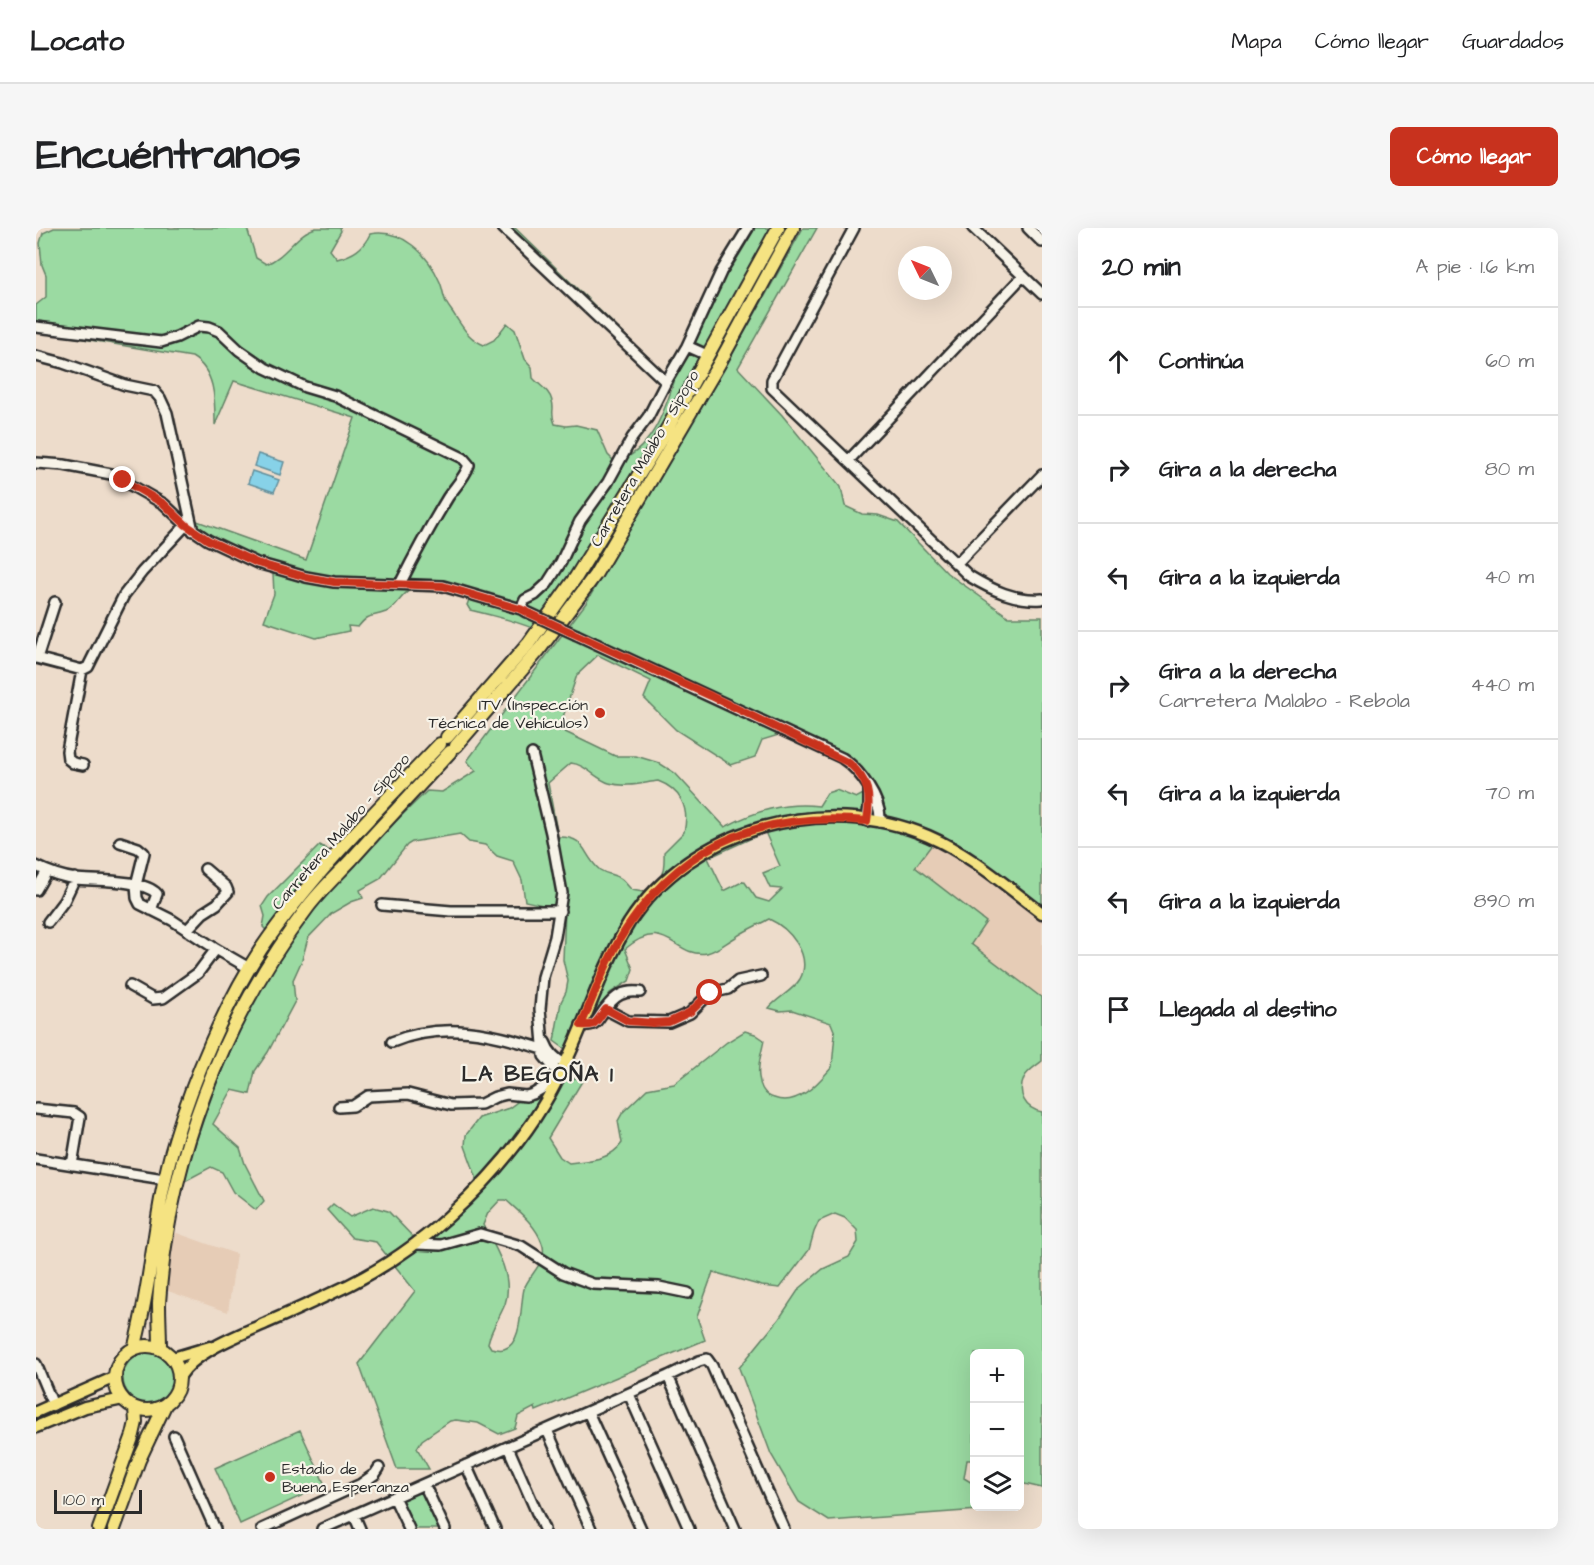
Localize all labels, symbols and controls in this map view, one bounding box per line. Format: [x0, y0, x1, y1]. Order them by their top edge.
text: Locato [30, 22, 124, 61]
text: Mapa [1231, 27, 1282, 56]
text: Cómo llegar [1315, 27, 1429, 56]
text: Guardados [1462, 27, 1564, 56]
text: Encuéntranos [36, 127, 301, 185]
button: Cómo llegar [1390, 127, 1558, 186]
north arrow [898, 246, 952, 300]
text: 20 min [1102, 249, 1181, 285]
text: A pie · 1.6 km [1416, 253, 1534, 281]
icon: ahead [1102, 345, 1135, 378]
text: Continúa [1159, 346, 1244, 377]
text: 60 m [1485, 347, 1534, 375]
street label: Carretera Malabo - Sipopo [585, 366, 705, 551]
icon: right [1102, 453, 1135, 486]
text: Gira a la derecha [1159, 454, 1336, 485]
text: 80 m [1485, 455, 1534, 483]
route end [109, 466, 135, 492]
icon: left [1102, 561, 1135, 594]
text: Gira a la izquierda [1159, 562, 1340, 593]
text: 40 m [1484, 563, 1534, 591]
text: Gira a la derecha [1159, 656, 1336, 687]
icon: right [1102, 669, 1135, 702]
text: 440 m [1471, 671, 1534, 699]
text: Carretera Malabo - Rebola [1159, 687, 1410, 715]
place label: ITV (Inspección Técnica de Vehículos) [428, 694, 588, 734]
marker: ITV (Inspección Técnica de Vehículos) [593, 706, 607, 720]
street label: Carretera Malabo - Sipopo [267, 749, 415, 915]
icon: left [1102, 777, 1135, 810]
text: Gira a la izquierda [1159, 778, 1340, 809]
text: 70 m [1486, 779, 1534, 807]
icon: left [1102, 885, 1135, 918]
text: Gira a la izquierda [1159, 886, 1340, 917]
text: 890 m [1473, 887, 1534, 915]
route start [696, 979, 722, 1005]
icon: arrive [1102, 993, 1135, 1026]
text: Llegada al destino [1159, 994, 1337, 1025]
district label: LA BEGOÑA 1 [462, 1059, 614, 1090]
map controls [970, 1349, 1024, 1511]
button: + [970, 1349, 1024, 1403]
button: − [970, 1403, 1024, 1457]
button: layers [970, 1457, 1024, 1511]
place label: Estadio de Buena Esperanza [282, 1458, 409, 1498]
marker: Estadio de Buena Esperanza [263, 1470, 277, 1484]
scale bar [54, 1487, 142, 1514]
text: 100 m [63, 1489, 104, 1511]

